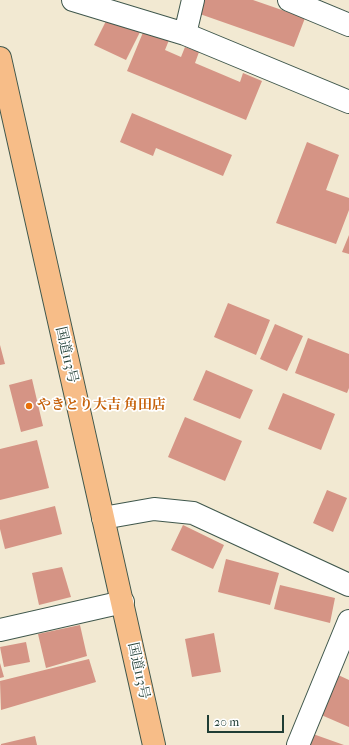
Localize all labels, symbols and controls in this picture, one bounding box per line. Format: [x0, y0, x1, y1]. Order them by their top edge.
street label: 国道113号 [51, 325, 81, 385]
place label: やきとり大吉 角田店 [37, 398, 166, 414]
marker: やきとり大吉 角田店 [24, 401, 34, 411]
street label: 国道113号 [124, 641, 152, 701]
scale bar [209, 707, 286, 733]
text: 20 m [214, 715, 239, 729]

